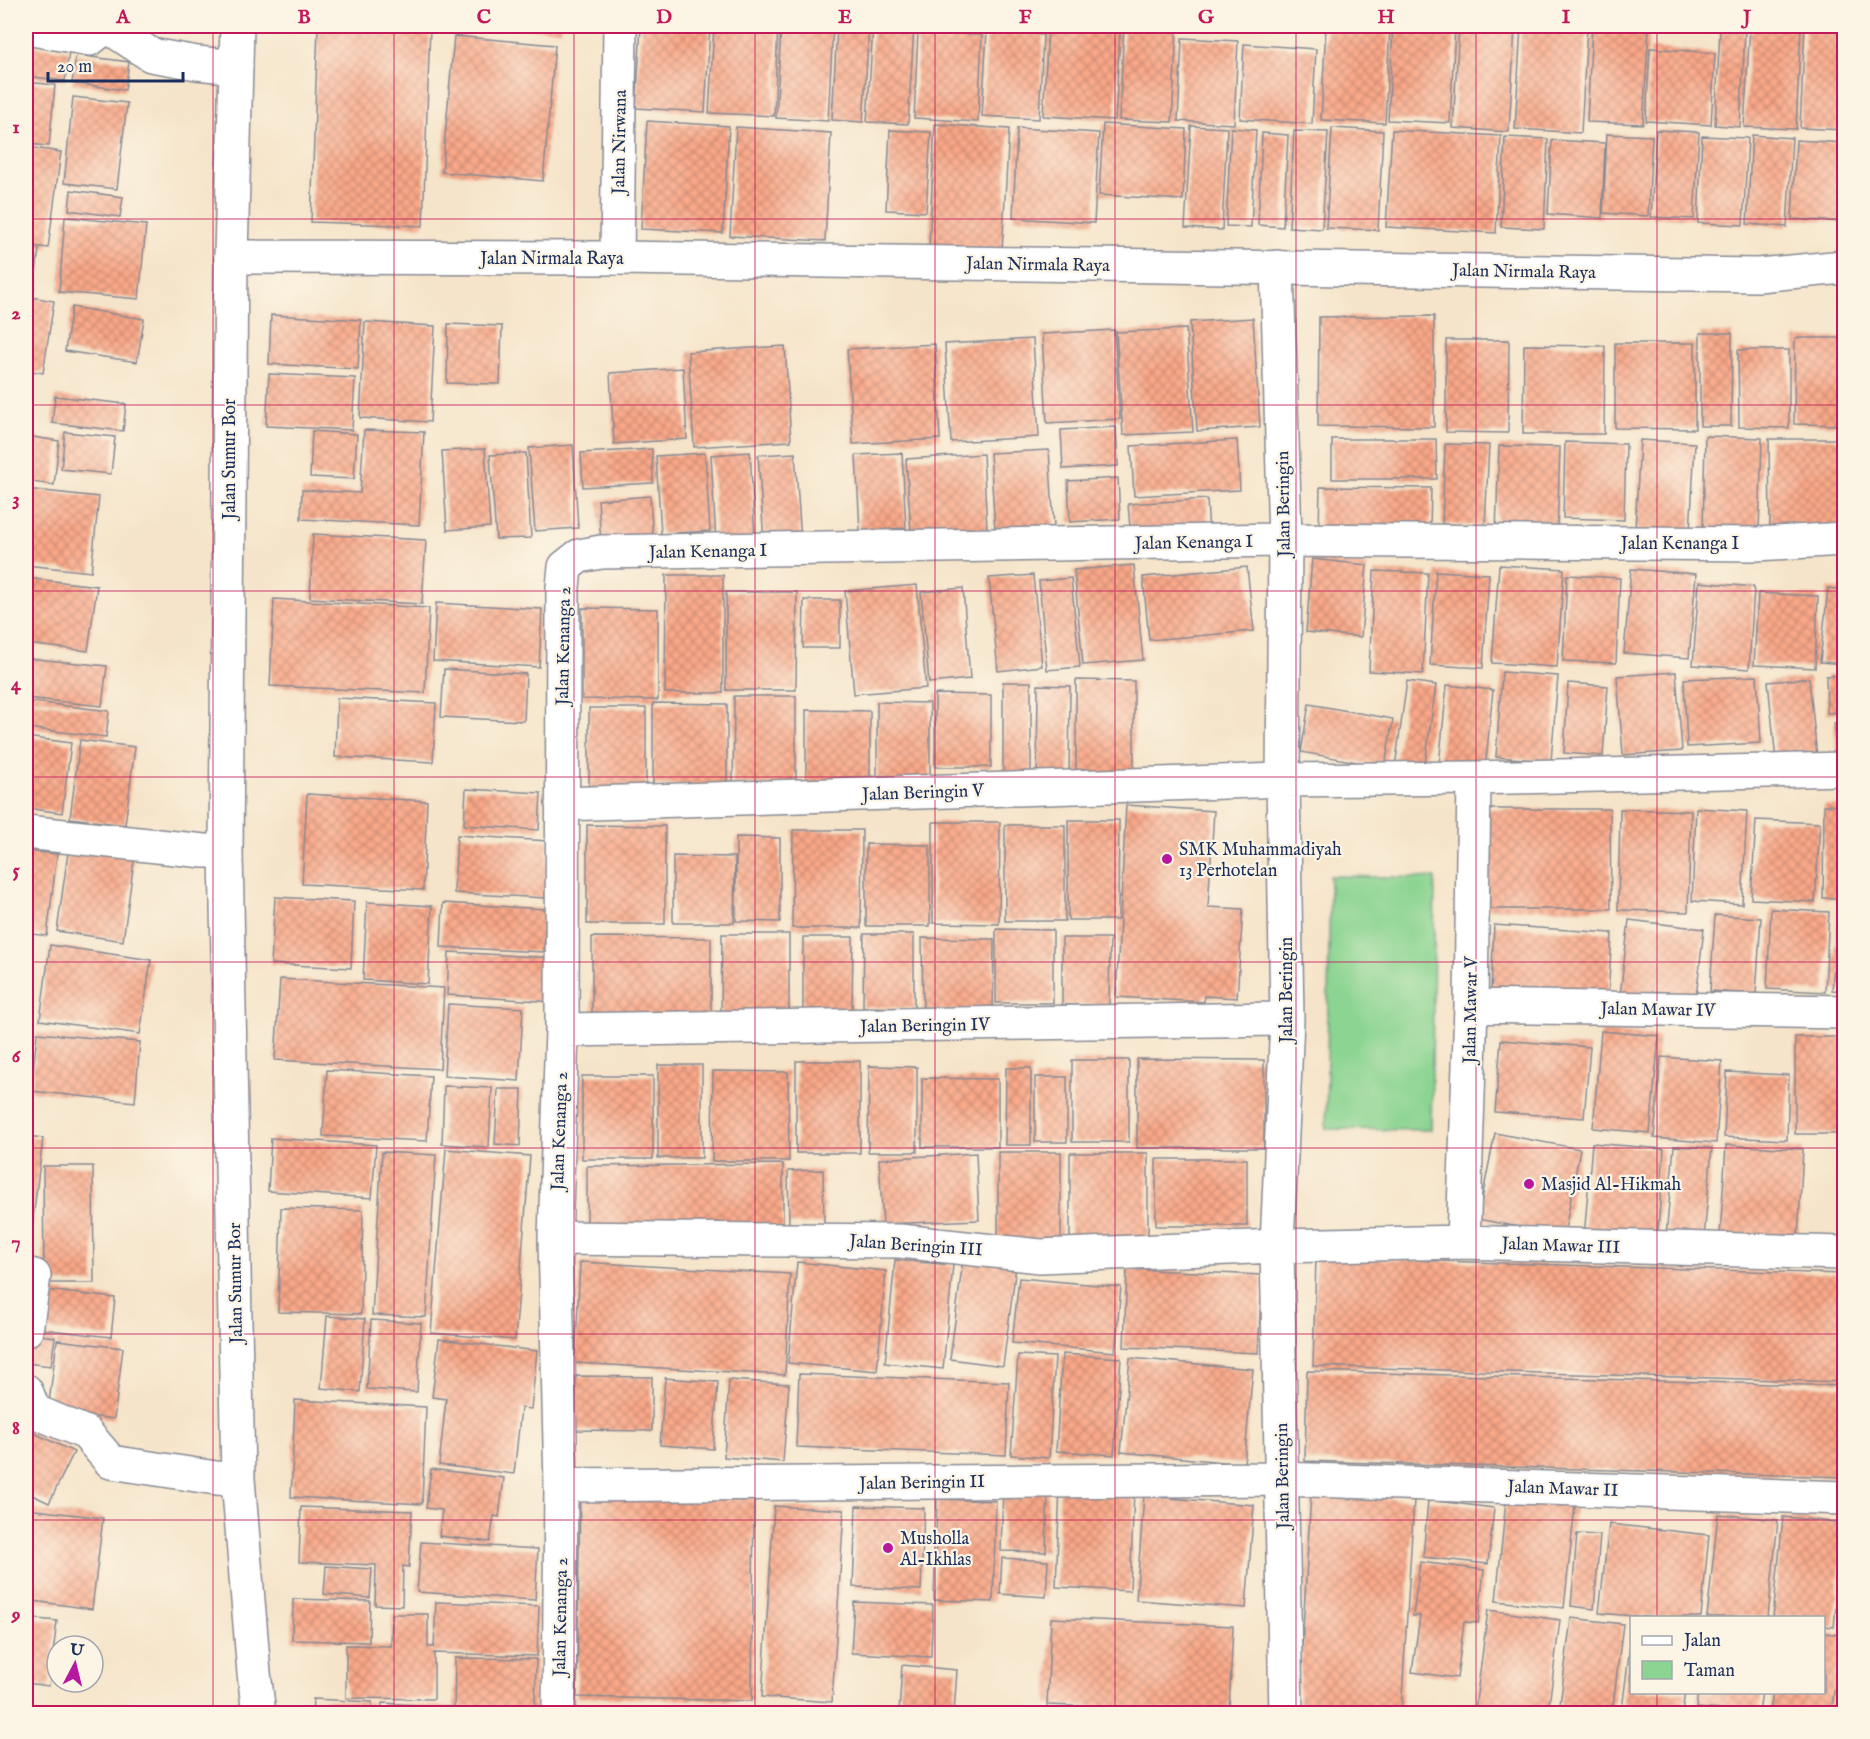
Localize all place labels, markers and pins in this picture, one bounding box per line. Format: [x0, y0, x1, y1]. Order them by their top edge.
place label: SMK Muhammadiyah 13 Perhotelan [1179, 839, 1342, 883]
marker: SMK Muhammadiyah 13 Perhotelan [1160, 852, 1174, 866]
place label: Masjid Al-Hikmah [1541, 1174, 1682, 1197]
marker: Masjid Al-Hikmah [1522, 1177, 1536, 1191]
place label: Musholla Al-Ikhlas [899, 1528, 971, 1572]
marker: Musholla Al-Ikhlas [881, 1541, 895, 1555]

